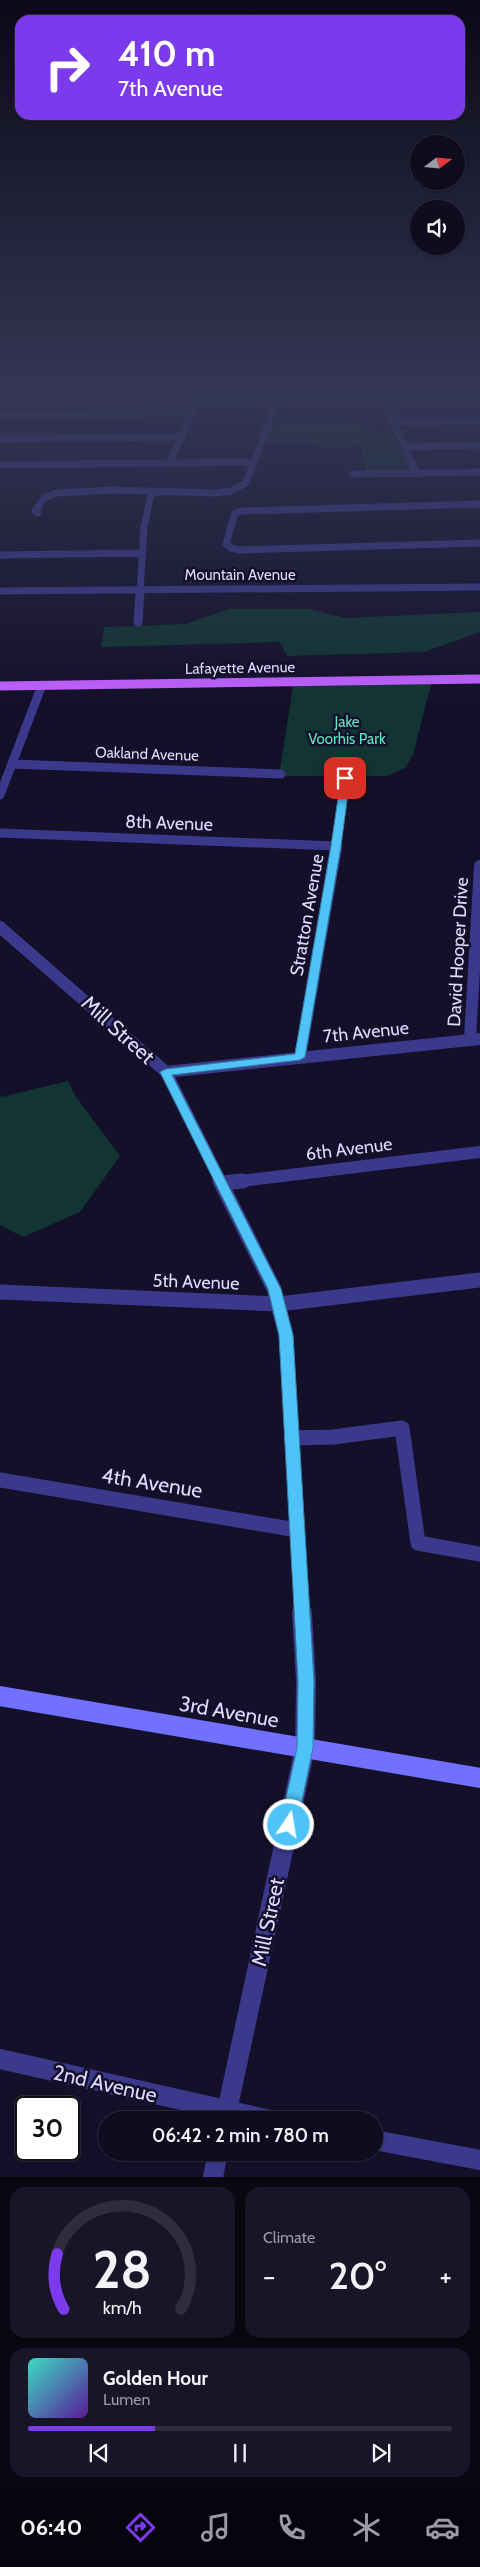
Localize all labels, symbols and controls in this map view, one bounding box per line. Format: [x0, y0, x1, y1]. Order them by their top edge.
text: 410 m [118, 32, 215, 75]
icon: right [35, 35, 100, 100]
text: 7th Avenue [118, 75, 223, 102]
north arrow [410, 135, 465, 190]
map controls [410, 135, 465, 255]
button: sound [410, 200, 465, 255]
street label: Mountain Avenue [184, 566, 296, 584]
street label: Lafayette Avenue [185, 658, 296, 678]
park label: Jake Voorhis Park [308, 713, 386, 748]
street label: Oakland Avenue [95, 743, 199, 765]
pin [324, 757, 366, 799]
icon: arrive [331, 764, 359, 792]
street label: 8th Avenue [125, 810, 213, 836]
street label: Stratton Avenue [285, 852, 329, 978]
street label: David Hooper Drive [443, 877, 473, 1027]
street label: Mill Street [77, 990, 160, 1069]
street label: 7th Avenue [322, 1017, 410, 1047]
street label: 6th Avenue [304, 1133, 394, 1165]
street label: 5th Avenue [152, 1269, 240, 1295]
street label: 4th Avenue [100, 1462, 205, 1503]
street label: 3rd Avenue [177, 1690, 281, 1733]
position arrow [262, 1798, 314, 1850]
street label: Mill Street [246, 1875, 289, 1968]
street label: 2nd Avenue [51, 2059, 160, 2108]
speed limit sign: 30 [15, 2096, 80, 2161]
text: 06:42 · 2 min · 780 m [152, 2124, 329, 2147]
text: Climate [263, 2228, 315, 2247]
text: 28 [93, 2238, 152, 2301]
text: 20° [329, 2252, 386, 2299]
text: − [263, 2259, 275, 2293]
text: + [440, 2259, 452, 2293]
text: km/h [103, 2297, 142, 2318]
text: Golden Hour [103, 2367, 208, 2390]
text: Lumen [103, 2390, 150, 2409]
icon: previous [85, 2439, 113, 2467]
icon: pause [226, 2439, 254, 2467]
icon: next [367, 2439, 395, 2467]
icon: directions [123, 2510, 158, 2545]
icon: music [198, 2510, 233, 2545]
icon: phone [274, 2510, 309, 2545]
icon: climate [349, 2510, 384, 2545]
icon: car [425, 2510, 460, 2545]
text: 06:40 [20, 2514, 82, 2541]

